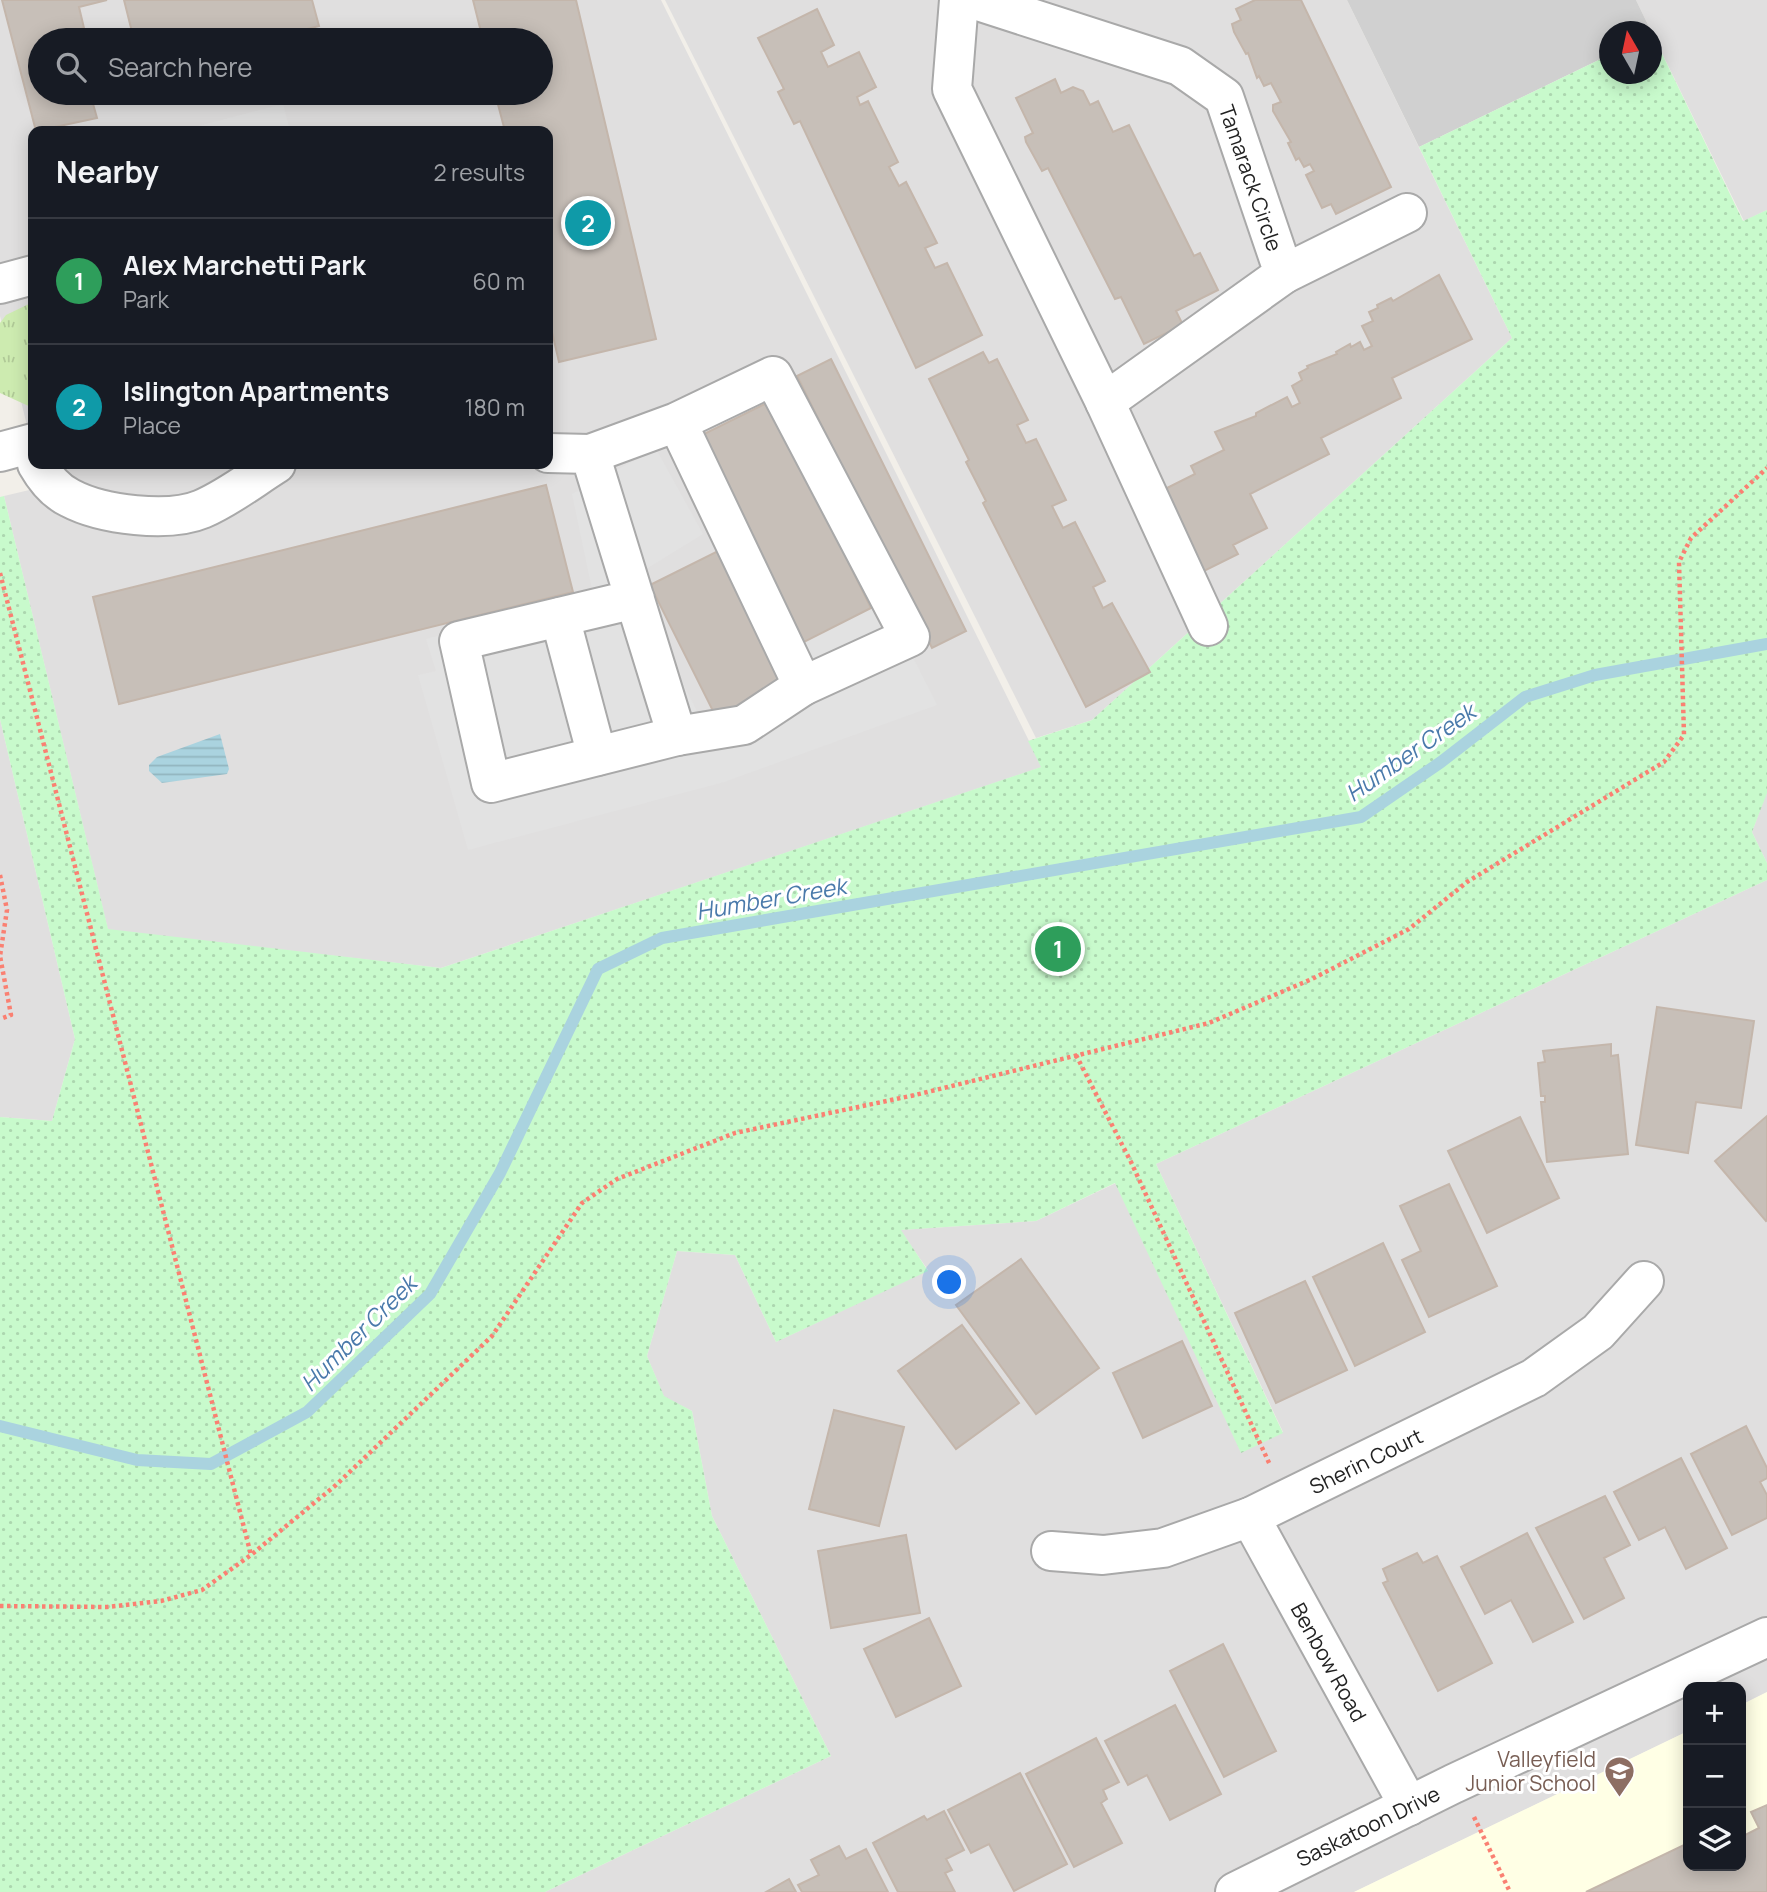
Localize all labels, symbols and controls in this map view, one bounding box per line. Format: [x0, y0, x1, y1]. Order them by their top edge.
north arrow [1599, 21, 1662, 84]
search box [28, 28, 553, 105]
icon: search [52, 48, 90, 86]
text: Search here [108, 49, 253, 85]
street label: Tamarack Circle [1213, 101, 1289, 255]
text: Nearby [56, 151, 159, 192]
text: 2 results [433, 156, 525, 188]
pin: 2 [565, 197, 611, 249]
text: Alex Marchetti Park [123, 247, 366, 283]
text: 1 [74, 265, 84, 297]
text: 60 m [473, 265, 525, 297]
text: Park [123, 283, 169, 315]
text: Islington Apartments [123, 373, 389, 409]
text: 2 [72, 391, 86, 423]
text: 180 m [465, 391, 525, 423]
text: Place [123, 409, 181, 441]
water label: Humber Creek [1339, 693, 1484, 809]
water label: Humber Creek [694, 868, 852, 927]
pin: 1 [1035, 923, 1081, 975]
your location [932, 1265, 966, 1299]
water label: Humber Creek [293, 1266, 425, 1398]
street label: Sherin Court [1305, 1422, 1427, 1500]
street label: Benbow Road [1285, 1598, 1373, 1726]
map controls [1683, 1682, 1746, 1871]
button: + [1683, 1682, 1746, 1745]
place label: Valleyfield Junior School [1465, 1745, 1596, 1797]
button: − [1683, 1745, 1746, 1808]
school or university icon: Valleyfield Junior School [1602, 1754, 1636, 1798]
street label: Saskatoon Drive [1292, 1779, 1444, 1873]
button: layers [1683, 1808, 1746, 1871]

